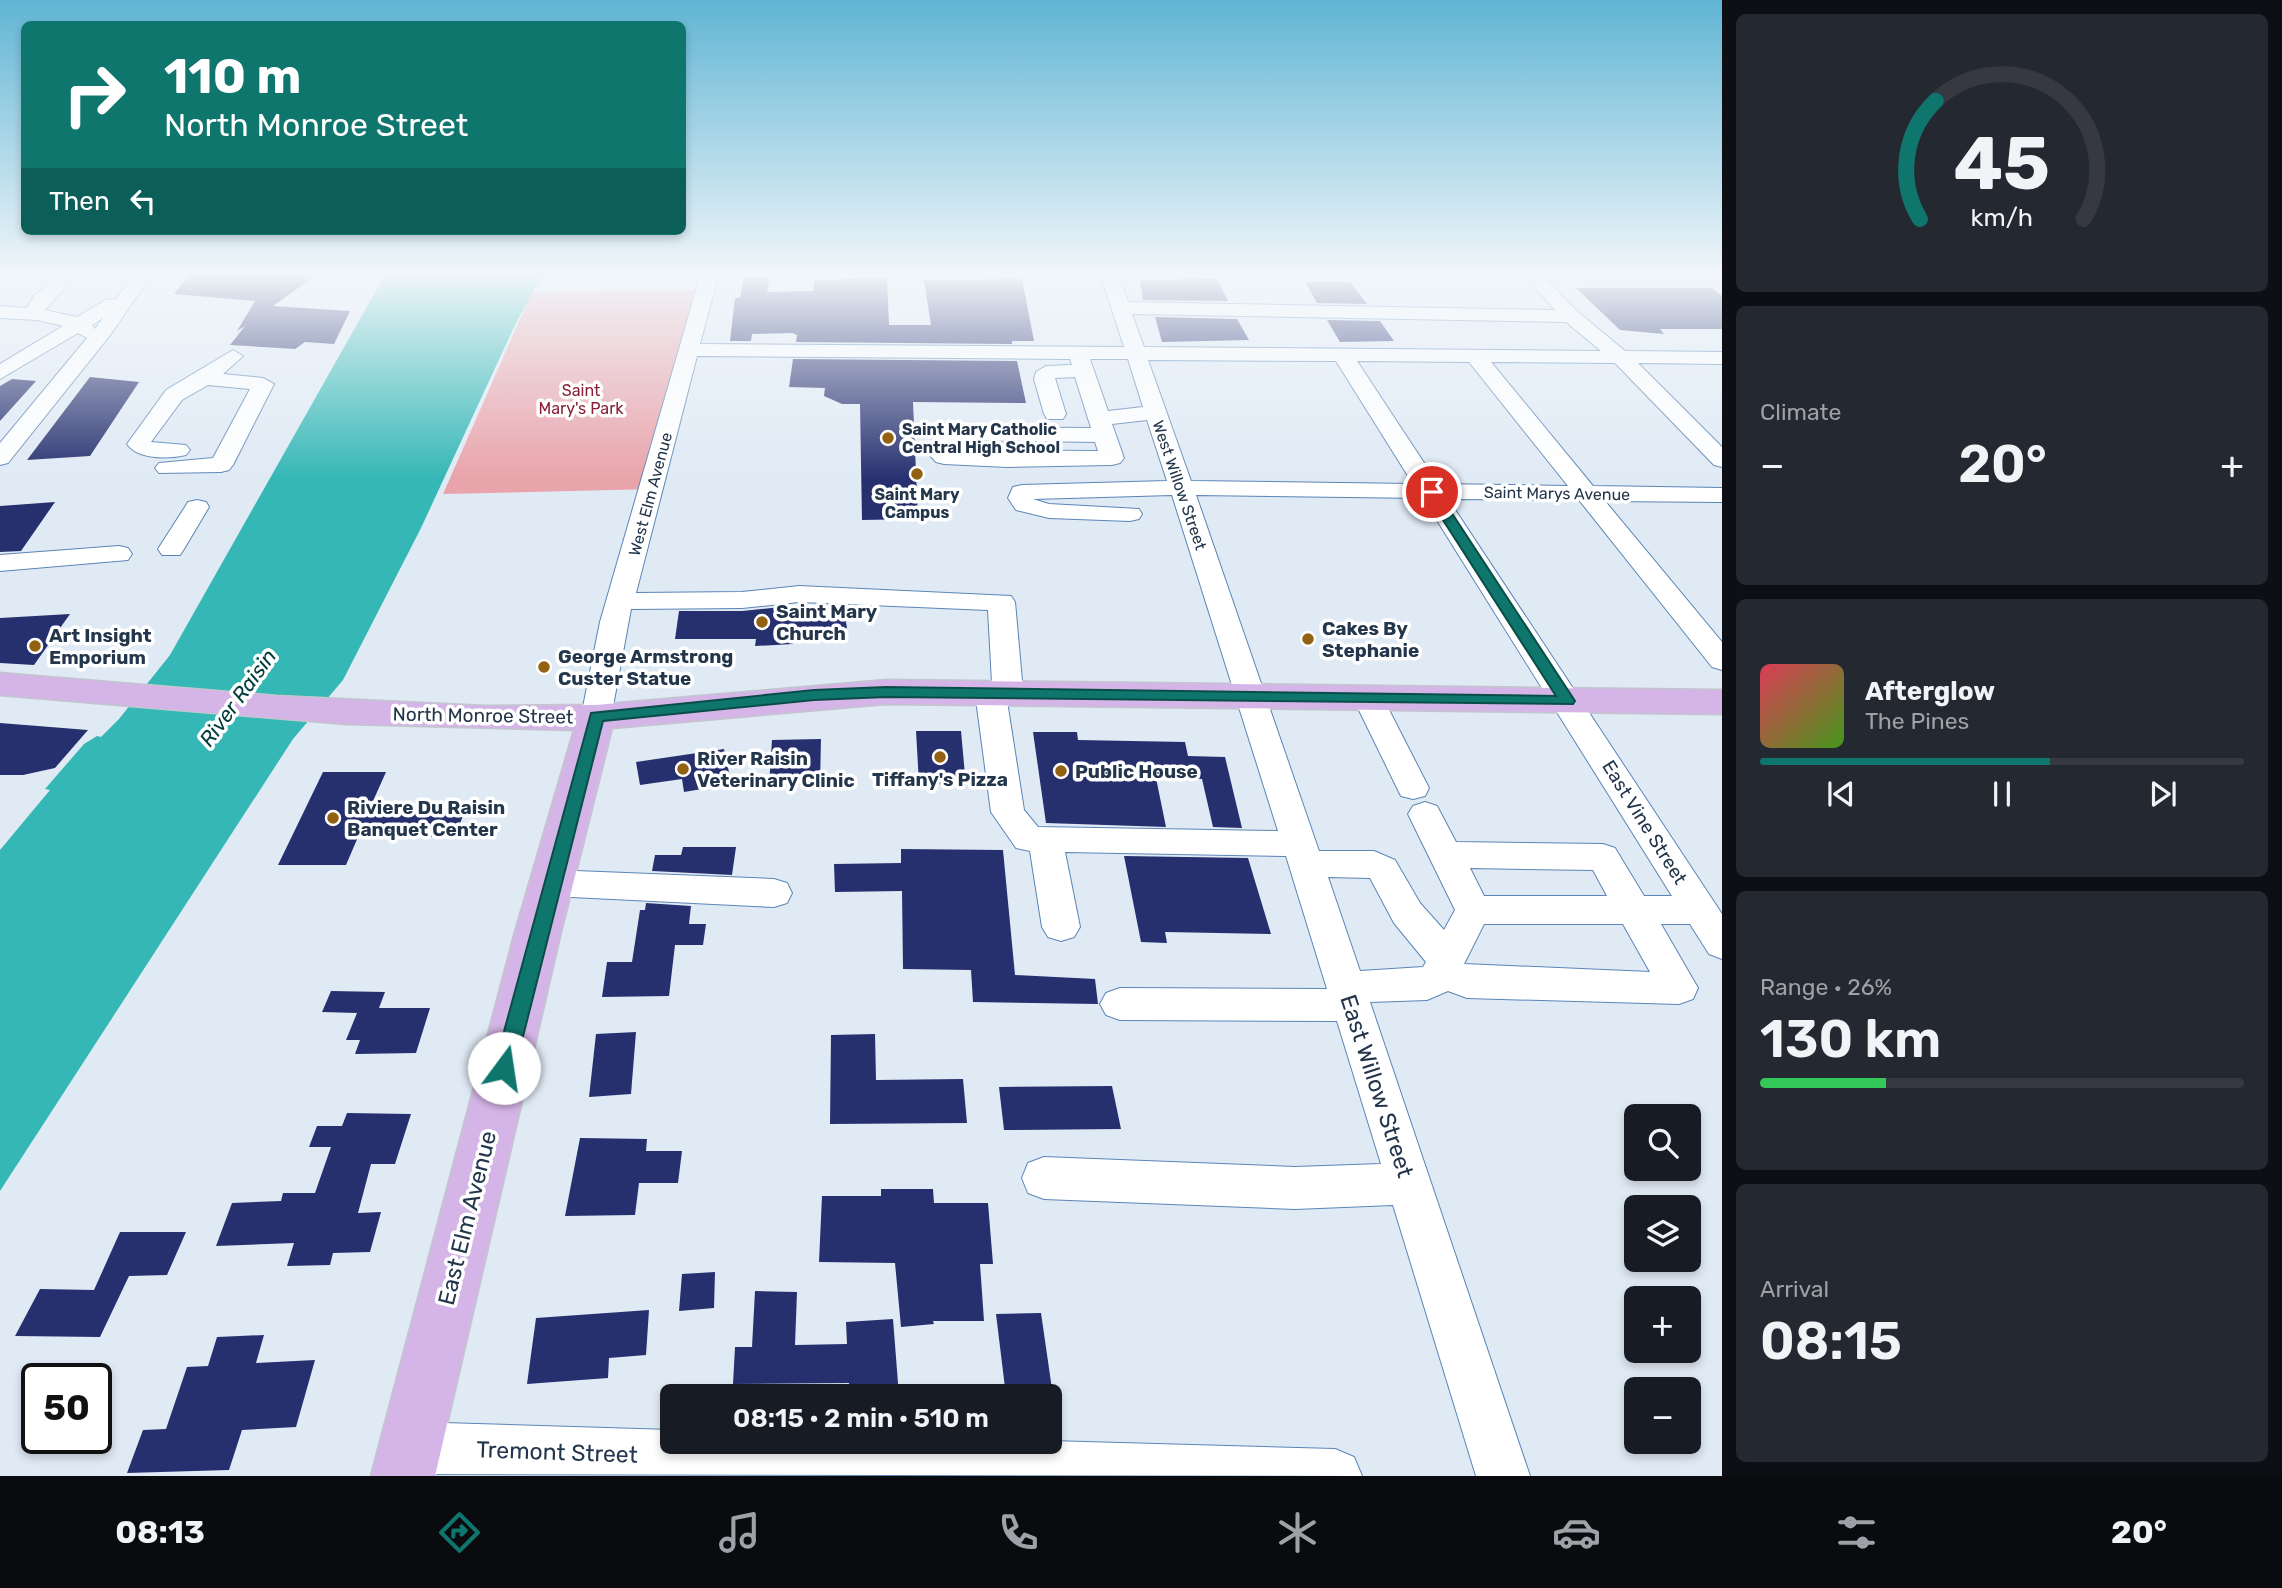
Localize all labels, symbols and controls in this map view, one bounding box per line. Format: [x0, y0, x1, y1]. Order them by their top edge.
text: 110 m [164, 47, 301, 105]
icon: right [49, 49, 140, 140]
text: North Monroe Street [164, 106, 468, 144]
text: 45 [1954, 122, 2050, 208]
icon: left [124, 182, 162, 220]
text: Then [49, 186, 110, 217]
text: km/h [1971, 203, 2033, 232]
park label: Saint Mary's Park [539, 381, 624, 418]
text: Climate [1760, 398, 1841, 426]
street label: West Willow Street [1148, 418, 1211, 552]
place label: Saint Mary Catholic Central High School [902, 420, 1060, 457]
street label: West Elm Avenue [625, 430, 676, 558]
marker: Saint Mary Catholic Central High School [880, 430, 896, 446]
text: 20° [1958, 433, 2047, 495]
text: − [1760, 442, 1785, 488]
text: + [2220, 442, 2244, 488]
pin [1402, 462, 1462, 522]
marker: Saint Mary Campus [909, 466, 925, 482]
icon: arrive [1413, 473, 1451, 511]
street label: Saint Marys Avenue [1484, 483, 1630, 504]
place label: Saint Mary Campus [874, 485, 960, 522]
place label: Saint Mary Church [776, 600, 878, 645]
marker: Saint Mary Church [754, 614, 770, 630]
place label: Cakes By Stephanie [1322, 617, 1419, 662]
place label: Art Insight Emporium [49, 624, 152, 669]
marker: Cakes By Stephanie [1300, 631, 1316, 647]
marker: Art Insight Emporium [27, 638, 43, 654]
water label: River Raisin [194, 644, 281, 751]
place label: George Armstrong Custer Statue [558, 645, 733, 690]
marker: George Armstrong Custer Statue [536, 659, 552, 675]
text: Afterglow [1865, 676, 1995, 707]
street label: North Monroe Street [392, 702, 574, 729]
text: The Pines [1865, 707, 1969, 735]
place label: River Raisin Veterinary Clinic [697, 747, 855, 792]
marker: Tiffany's Pizza [932, 749, 948, 765]
street label: East Vine Street [1597, 756, 1692, 889]
place label: Public House [1075, 760, 1198, 783]
marker: River Raisin Veterinary Clinic [675, 761, 691, 777]
marker: Public House [1053, 763, 1069, 779]
place label: Tiffany's Pizza [872, 768, 1008, 791]
icon: previous [1822, 775, 1860, 813]
icon: pause [1983, 775, 2021, 813]
icon: next [2144, 775, 2182, 813]
place label: Riviere Du Raisin Banquet Center [347, 796, 505, 841]
marker: Riviere Du Raisin Banquet Center [325, 810, 341, 826]
text: Range · 26% [1760, 973, 1892, 1001]
street label: East Willow Street [1334, 991, 1420, 1181]
text: 130 km [1760, 1008, 1941, 1070]
position arrow [467, 1031, 541, 1105]
map controls [1624, 1104, 1701, 1454]
button: search [1624, 1104, 1701, 1181]
street label: East Elm Avenue [432, 1128, 502, 1308]
button: layers [1624, 1195, 1701, 1272]
text: Arrival [1760, 1275, 1829, 1303]
button: + [1624, 1286, 1701, 1363]
text: 08:15 [1760, 1310, 1902, 1372]
speed limit sign: 50 [21, 1363, 112, 1454]
button: − [1624, 1377, 1701, 1454]
text: 08:15 · 2 min · 510 m [733, 1403, 989, 1434]
street label: Tremont Street [476, 1435, 638, 1469]
icon: directions [435, 1508, 484, 1557]
icon: music [715, 1508, 764, 1557]
icon: phone [994, 1508, 1043, 1557]
icon: climate [1273, 1508, 1322, 1557]
icon: car [1552, 1508, 1601, 1557]
icon: filters [1832, 1508, 1881, 1557]
text: 08:13 [115, 1513, 205, 1551]
text: 20° [2111, 1513, 2167, 1551]

